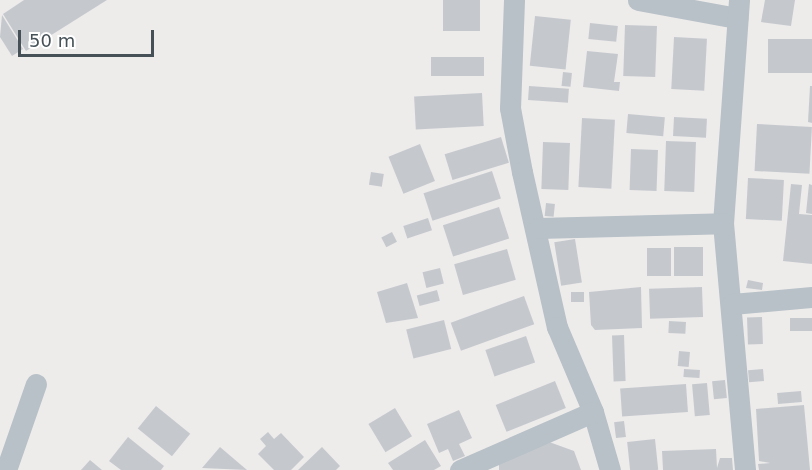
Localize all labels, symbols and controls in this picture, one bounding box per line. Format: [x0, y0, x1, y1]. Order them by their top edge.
scale bar [21, 18, 158, 56]
text: 50 m [29, 30, 75, 51]

